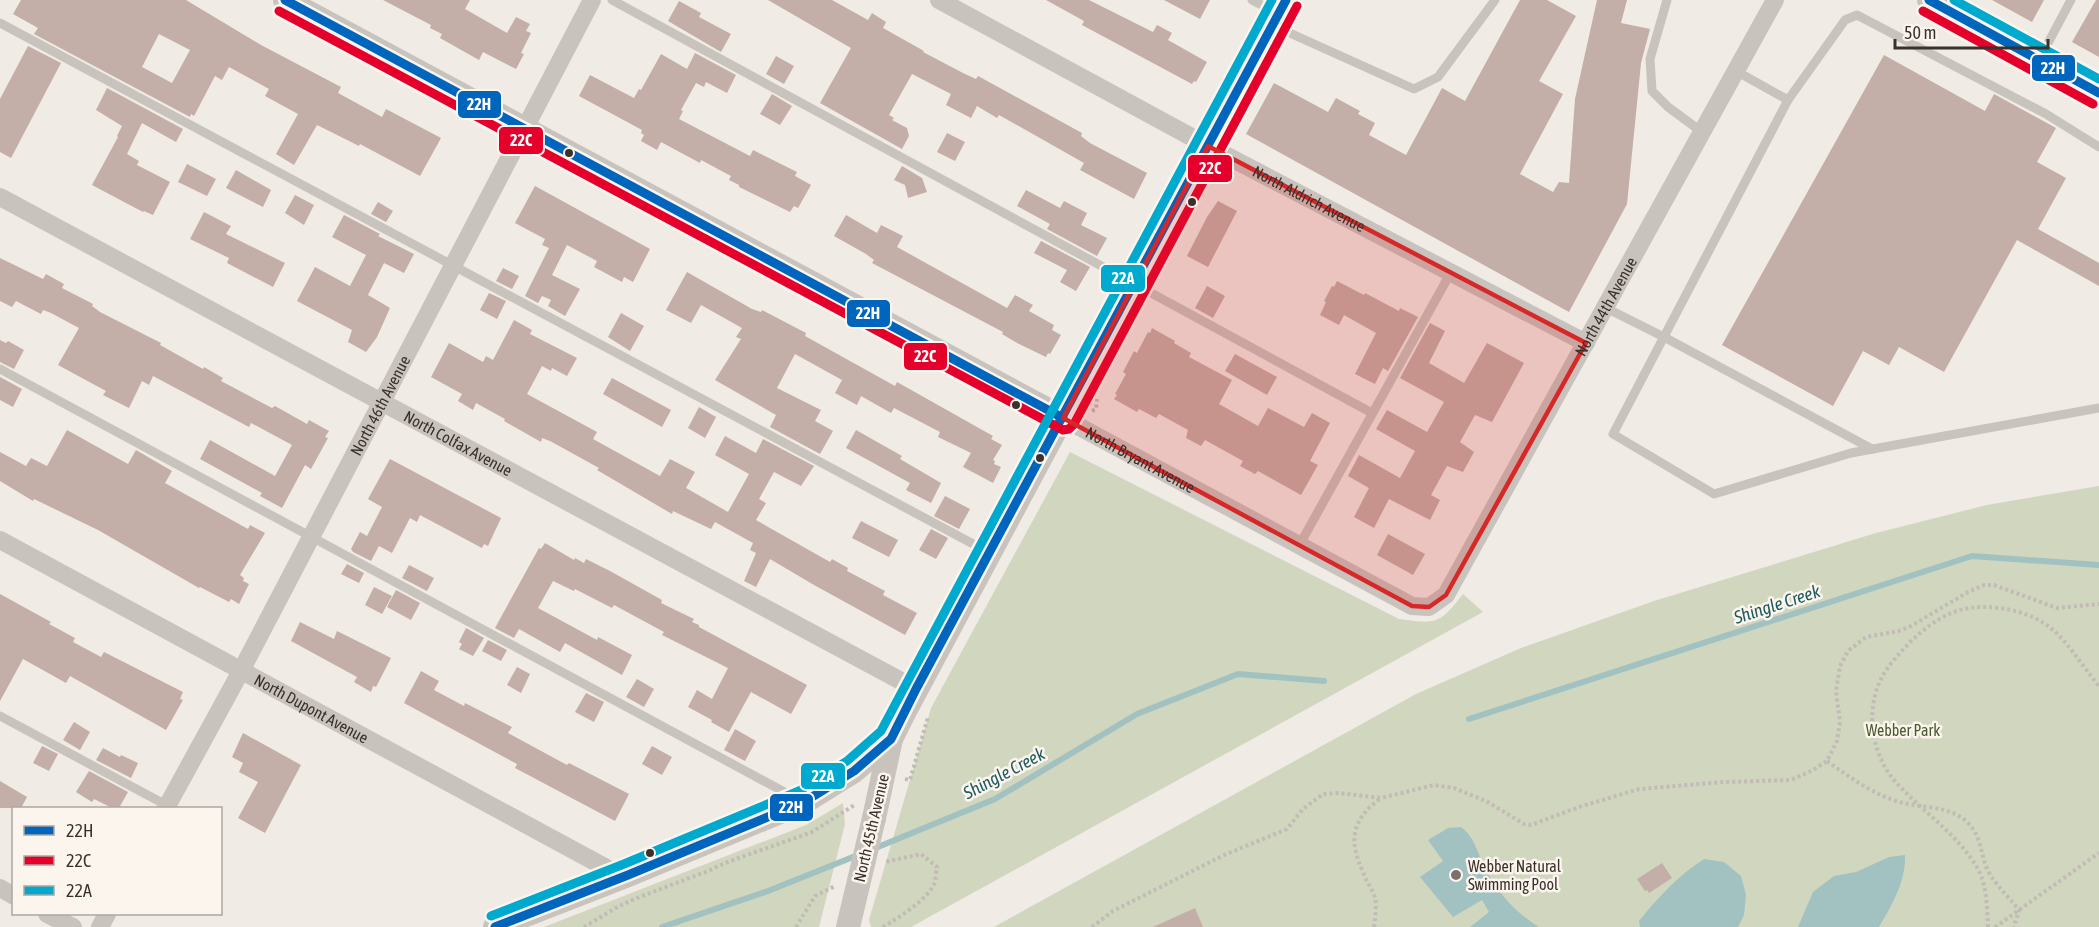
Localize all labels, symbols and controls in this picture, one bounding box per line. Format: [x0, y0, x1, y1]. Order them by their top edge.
scale bar [1895, 12, 2048, 50]
text: 50 m [1904, 22, 1936, 43]
line badge: 22H [2031, 54, 2076, 82]
text: 22H [2041, 59, 2065, 77]
line badge: 22H [457, 90, 502, 119]
text: 22H [467, 95, 491, 113]
line badge: 22C [498, 126, 544, 155]
text: 22C [510, 131, 533, 149]
unlabelled marker [563, 147, 575, 159]
line badge: 22C [1187, 154, 1233, 183]
text: 22C [1199, 159, 1222, 177]
street label: North Aldrich Avenue [1250, 162, 1368, 235]
unlabelled marker [1186, 196, 1198, 208]
street label: North 44th Avenue [1571, 254, 1640, 359]
line badge: 22A [1100, 264, 1146, 293]
text: 22A [1112, 269, 1135, 287]
line badge: 22H [846, 299, 891, 328]
text: 22H [856, 304, 880, 322]
line badge: 22C [903, 342, 948, 371]
text: 22C [914, 347, 937, 365]
street label: North 46th Avenue [346, 352, 413, 458]
unlabelled marker [1010, 399, 1022, 411]
street label: North Colfax Avenue [401, 407, 515, 479]
street label: North Bryant Avenue [1083, 423, 1198, 496]
unlabelled marker [1034, 452, 1046, 464]
water label: Shingle Creek [1730, 580, 1824, 628]
street label: North Dupont Avenue [251, 670, 371, 747]
park label: Webber Park [1866, 721, 1940, 739]
water label: Shingle Creek [959, 742, 1049, 804]
line badge: 22A [800, 762, 846, 790]
text: 22A [812, 767, 835, 785]
street label: North 45th Avenue [850, 772, 892, 884]
line badge: 22H [769, 793, 814, 822]
text: 22H [779, 798, 803, 816]
legend [12, 807, 222, 915]
text: 22H [66, 820, 93, 841]
unlabelled marker [644, 847, 656, 859]
text: 22C [66, 850, 91, 871]
place label: Webber Natural Swimming Pool [1468, 857, 1562, 894]
marker: Webber Natural Swimming Pool [1449, 868, 1463, 882]
text: 22A [66, 880, 92, 901]

